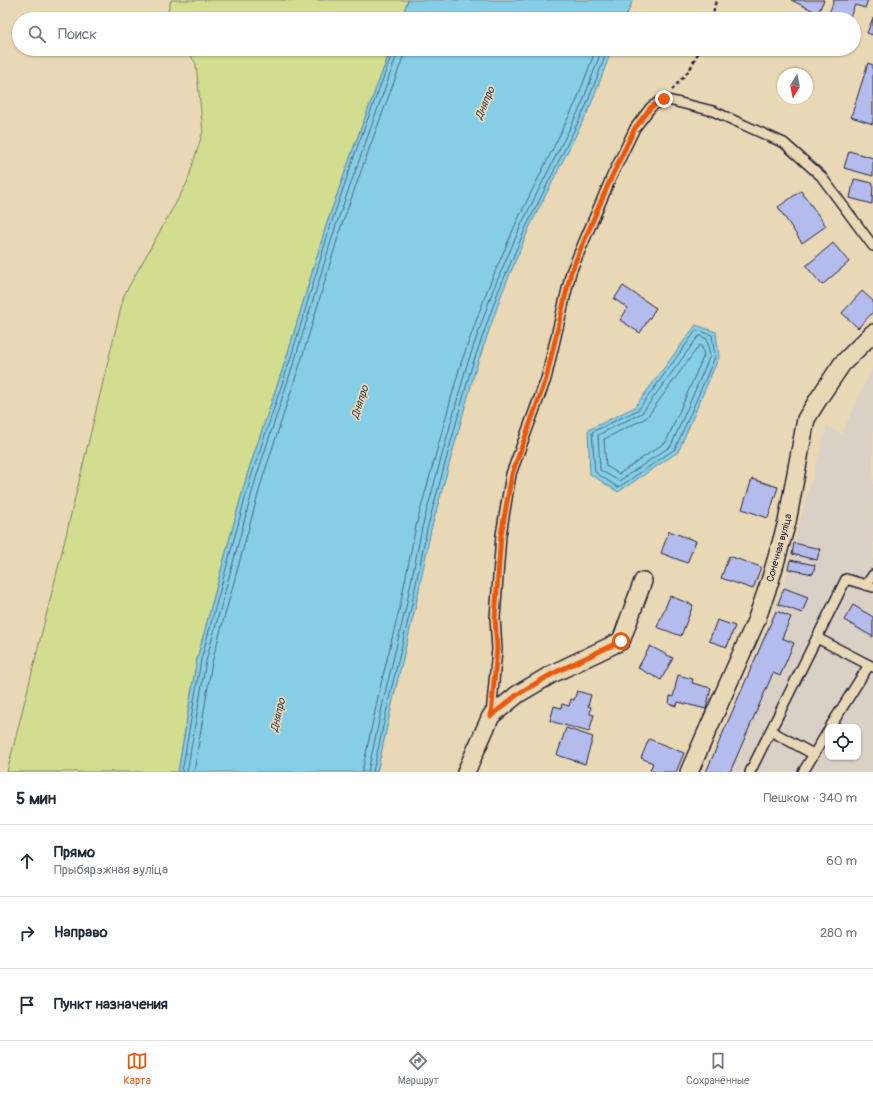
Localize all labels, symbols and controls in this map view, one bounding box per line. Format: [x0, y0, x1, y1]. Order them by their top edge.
search box [12, 12, 861, 56]
icon: search [26, 23, 48, 45]
text: Поиск [58, 25, 97, 44]
north arrow [777, 68, 813, 104]
water label: Дняпро [472, 84, 498, 122]
route end [655, 90, 673, 108]
water label: Дняпро [348, 383, 372, 421]
street label: Сонечная вуліца [764, 513, 794, 583]
route start [612, 632, 630, 650]
water label: Дняпро [268, 696, 288, 734]
map controls [825, 724, 861, 760]
button: locate [825, 724, 861, 760]
text: 5 мин [16, 788, 56, 809]
text: Пешком · 340 m [763, 790, 857, 806]
text: Прямо [54, 843, 95, 862]
icon: ahead [16, 850, 38, 872]
text: 60 m [826, 853, 857, 869]
text: Прыбярэжная вуліца [54, 862, 168, 878]
icon: right [16, 922, 38, 944]
text: Направо [54, 923, 108, 942]
text: 280 m [820, 925, 857, 941]
icon: arrive [16, 994, 38, 1016]
text: Пункт назначения [54, 995, 168, 1014]
tab: Карта [123, 1050, 151, 1087]
tab: Маршрут [398, 1050, 439, 1087]
tab: Сохранённые [686, 1050, 750, 1087]

